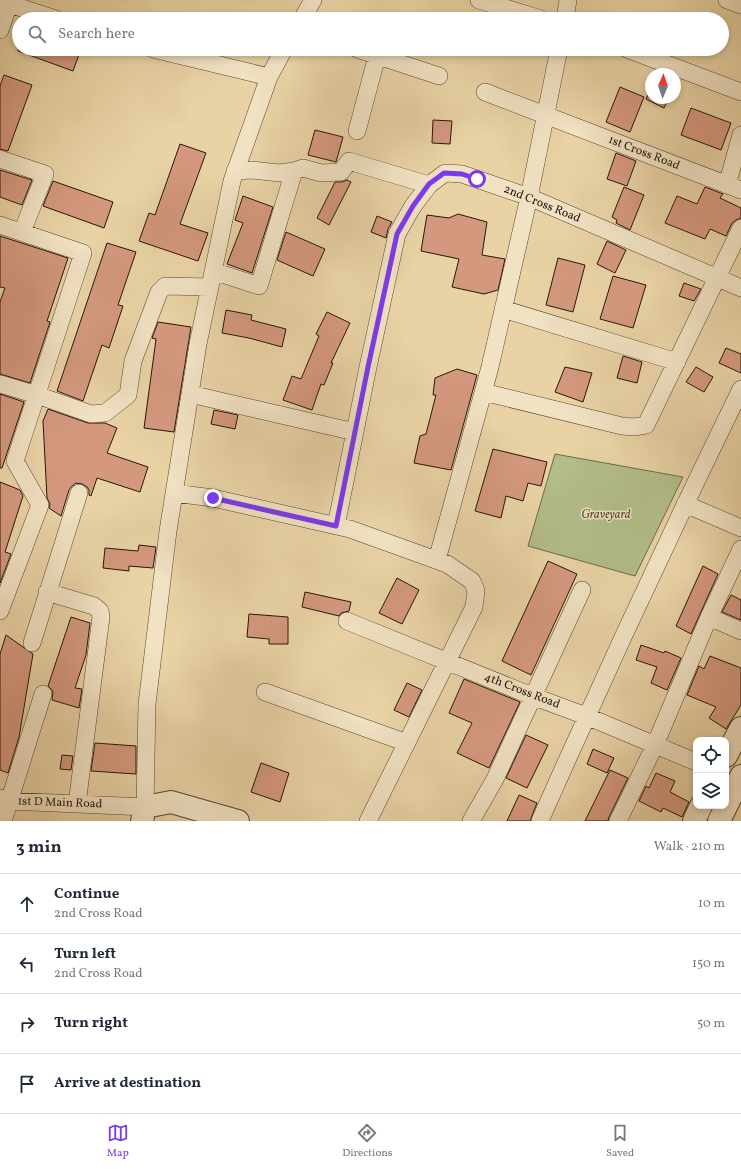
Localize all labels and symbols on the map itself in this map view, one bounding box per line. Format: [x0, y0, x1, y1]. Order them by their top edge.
north arrow [645, 68, 681, 104]
street label: 1st Cross Road [606, 132, 682, 174]
route start [468, 170, 486, 188]
street label: 2nd Cross Road [501, 181, 583, 227]
route end [204, 489, 222, 507]
park label: Graveyard [582, 507, 631, 523]
street label: 4th Cross Road [482, 669, 562, 713]
street label: 1st D Main Road [17, 794, 103, 812]

